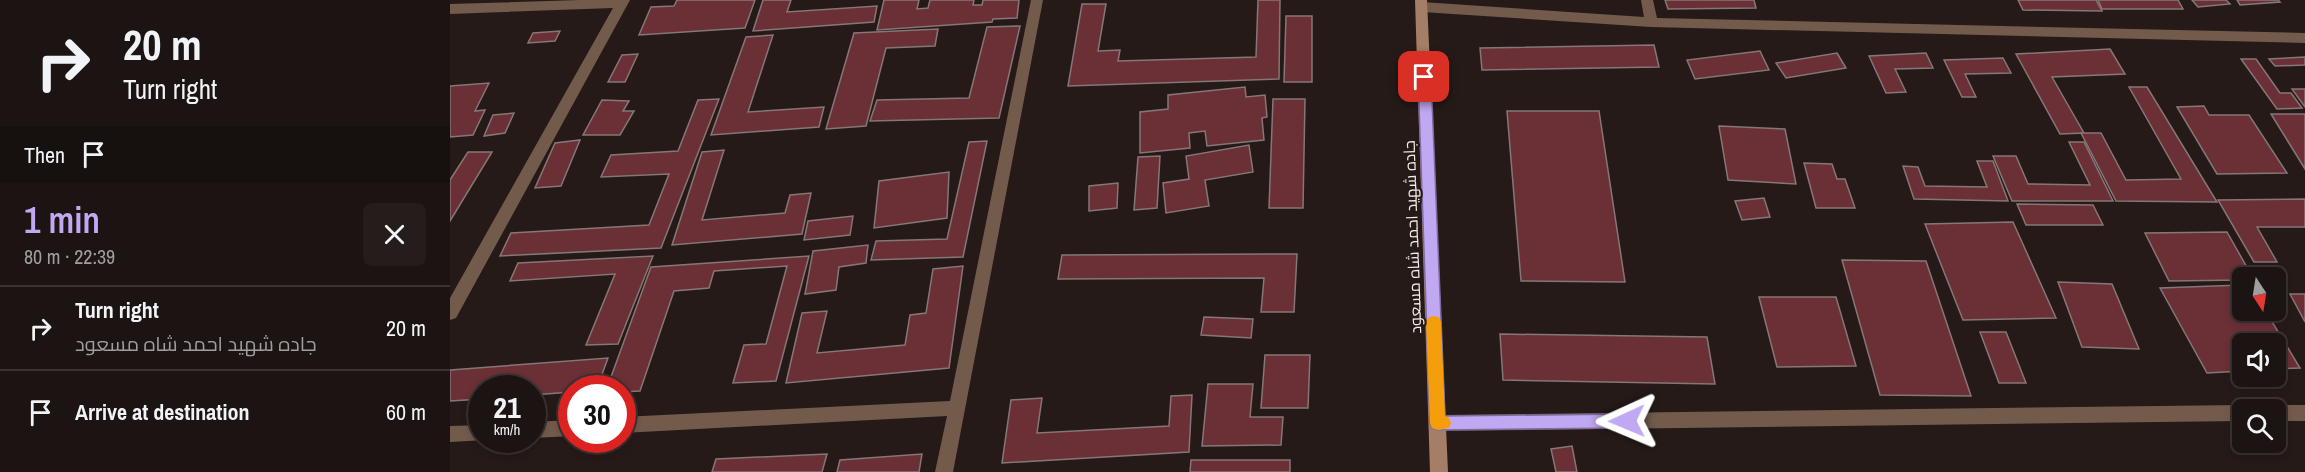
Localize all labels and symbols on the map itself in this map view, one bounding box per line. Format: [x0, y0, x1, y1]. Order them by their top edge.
pin [1398, 51, 1449, 102]
street label: جاده شهيد احمد شاه مسعود [1398, 140, 1426, 334]
north arrow [2232, 267, 2286, 321]
speed limit sign: 30 [558, 375, 636, 453]
position arrow [1595, 389, 1659, 453]

